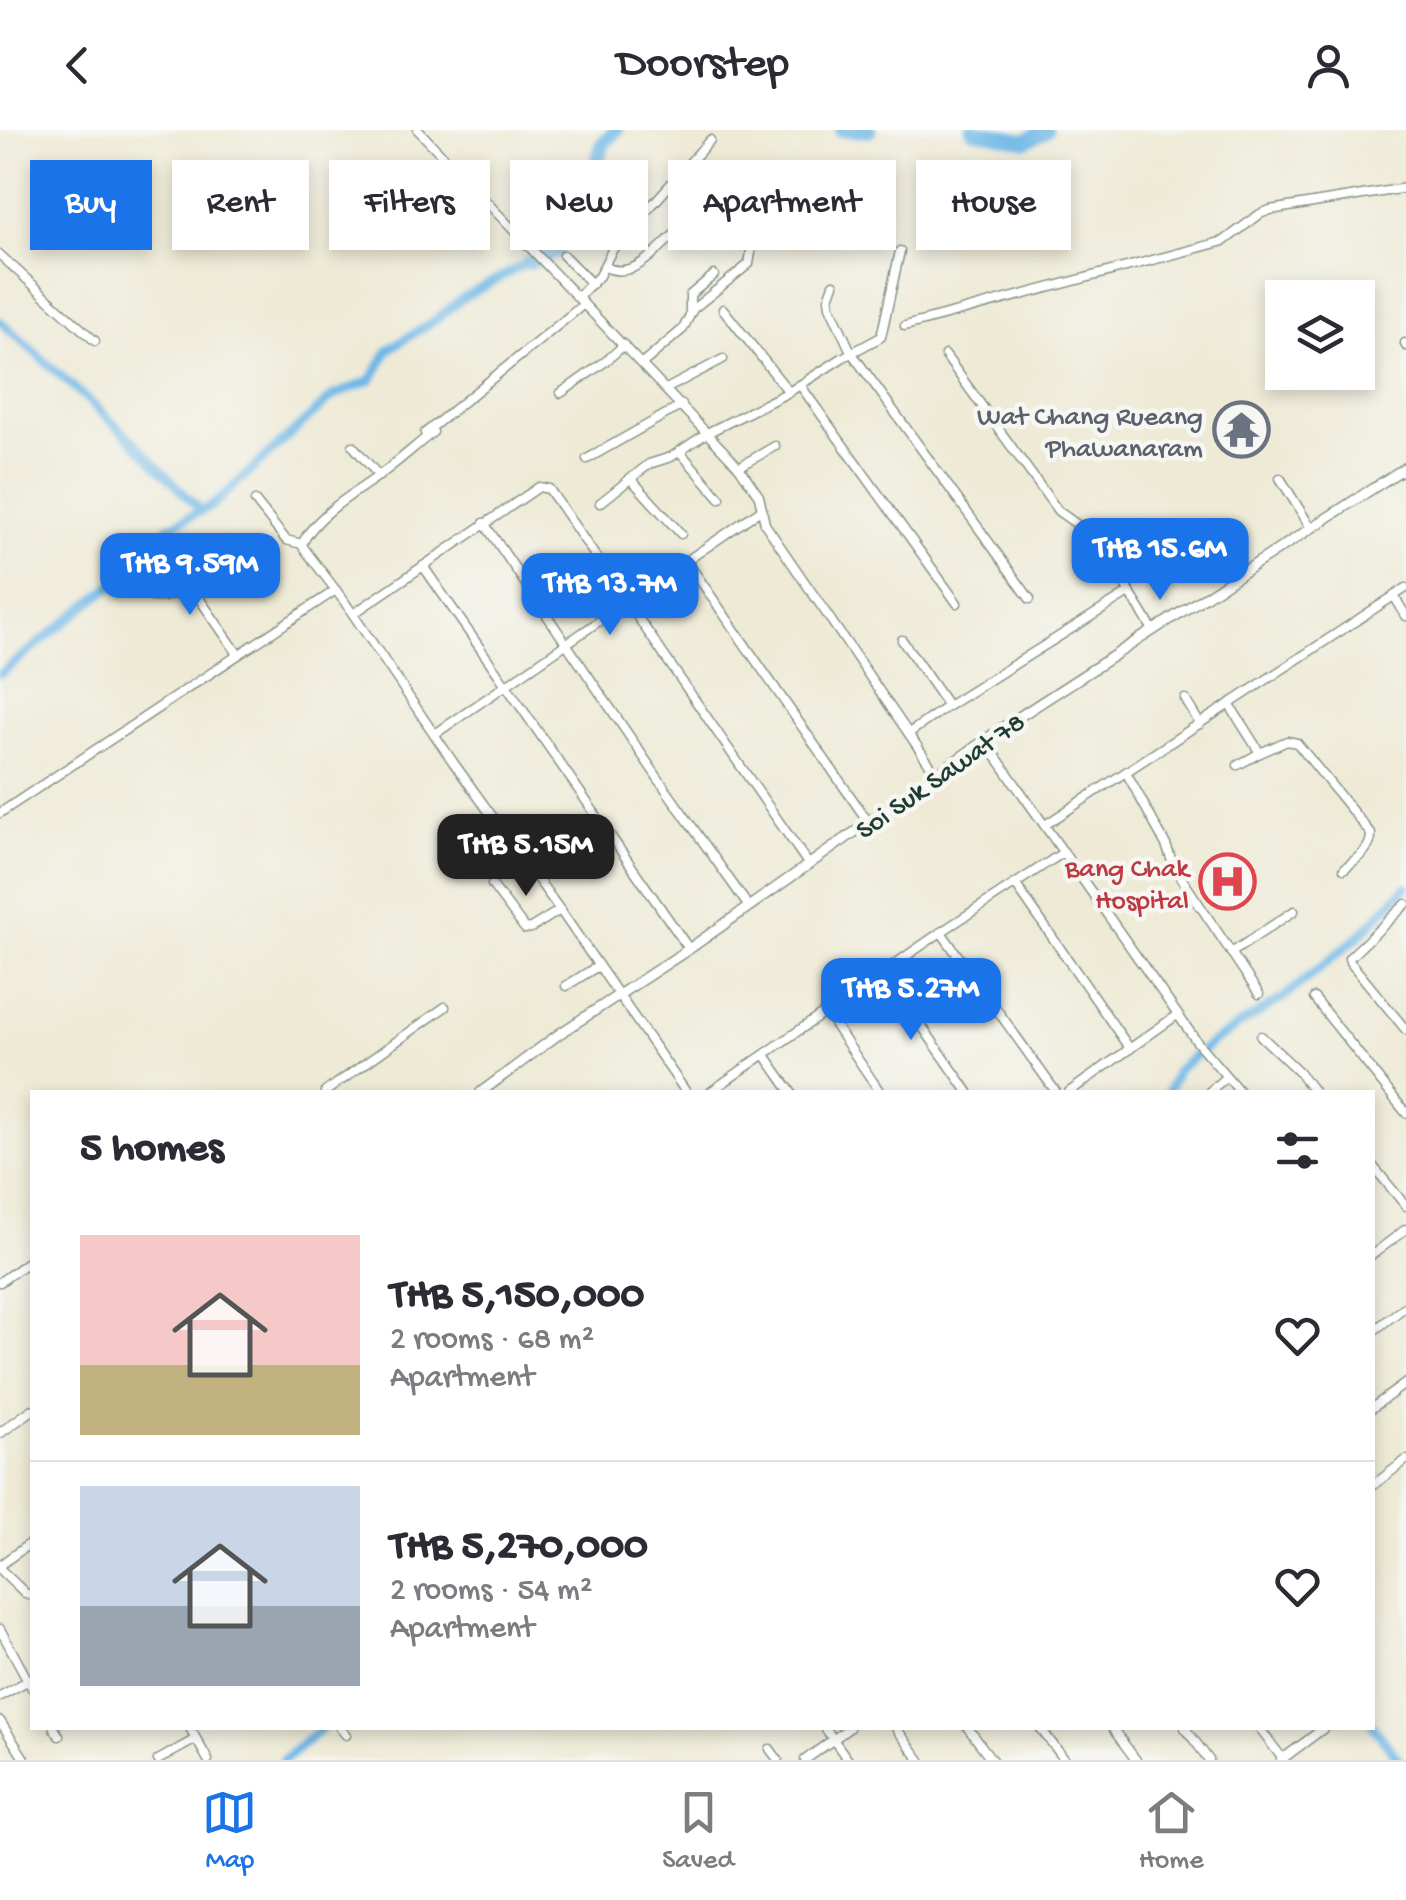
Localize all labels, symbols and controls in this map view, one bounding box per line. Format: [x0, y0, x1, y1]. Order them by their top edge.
icon: back [50, 38, 105, 93]
icon: person [1301, 38, 1356, 93]
text: Doorstep [617, 39, 789, 92]
chip: Buy [30, 160, 152, 250]
chip: Rent [172, 160, 309, 250]
chip: Filters [329, 160, 490, 250]
chip: New [510, 160, 648, 250]
chip: Apartment [668, 160, 896, 250]
chip: House [916, 160, 1071, 250]
map controls [1265, 280, 1375, 390]
button: layers [1265, 280, 1375, 390]
temple icon: Wat Chang Rueang Phawanaram [1212, 400, 1272, 460]
place label: Wat Chang Rueang Phawanaram [977, 402, 1203, 467]
pin: THB 15.6M [1046, 518, 1274, 603]
text: THB 15.6M [1094, 531, 1226, 569]
pin: THB 9.59M [76, 533, 304, 618]
text: THB 9.59M [122, 546, 258, 584]
pin: THB 13.7M [496, 553, 724, 638]
text: THB 13.7M [544, 566, 676, 604]
street label: Soi Suk Sawat 78 [851, 707, 1033, 848]
pin: THB 5.15M [412, 814, 640, 899]
text: THB 5.15M [459, 827, 593, 865]
hospital icon: Bang Chak Hospital [1198, 852, 1258, 912]
place label: Bang Chak Hospital [1064, 854, 1192, 919]
pin: THB 5.27M [797, 958, 1025, 1043]
text: THB 5.27M [843, 971, 979, 1009]
icon: filters [1270, 1123, 1325, 1178]
text: 5 homes [80, 1126, 223, 1175]
text: THB 5,150,000 [390, 1273, 644, 1322]
icon: home [160, 1275, 280, 1395]
icon: heart [1270, 1308, 1325, 1363]
text: 2 rooms · 68 m² [390, 1322, 594, 1360]
text: Apartment [390, 1360, 534, 1398]
text: THB 5,270,000 [390, 1524, 648, 1573]
icon: home [160, 1526, 280, 1646]
icon: heart [1270, 1559, 1325, 1614]
text: 2 rooms · 54 m² [390, 1573, 592, 1611]
text: Apartment [390, 1611, 534, 1649]
tab: Map [202, 1785, 257, 1878]
tab: Saved [662, 1785, 734, 1878]
tab: Home [1139, 1785, 1204, 1878]

